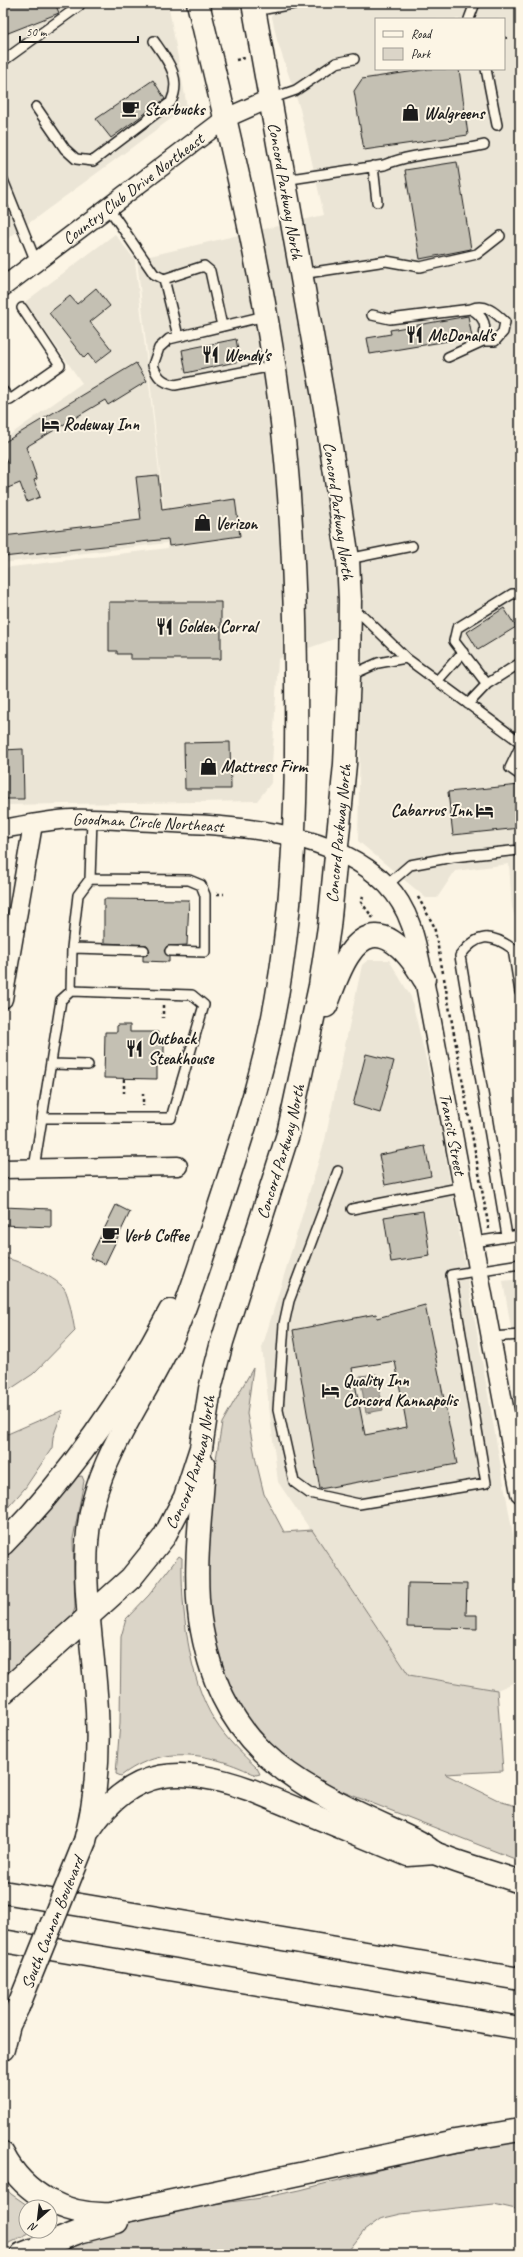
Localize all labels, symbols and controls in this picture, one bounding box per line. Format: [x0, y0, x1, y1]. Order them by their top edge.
scale bar [20, 18, 138, 44]
legend [375, 18, 505, 70]
text: 50 m [26, 24, 48, 40]
text: Road [411, 26, 433, 42]
text: Park [411, 46, 432, 62]
cafe icon: Starbucks [121, 99, 141, 119]
place label: Starbucks [144, 99, 206, 120]
shop icon: Walgreens [401, 103, 421, 123]
place label: Walgreens [424, 103, 486, 124]
street label: Concord Parkway North [263, 121, 308, 263]
street label: Country Club Drive Northeast [58, 127, 210, 249]
restaurant icon: McDonald's [405, 325, 425, 345]
place label: McDonald's [428, 325, 497, 346]
restaurant icon: Wendy's [201, 345, 221, 365]
place label: Wendy's [224, 345, 273, 366]
hotel icon: Rodeway Inn [40, 414, 60, 434]
place label: Rodeway Inn [63, 414, 140, 435]
street label: Concord Parkway North [318, 441, 359, 583]
shop icon: Verizon [192, 513, 212, 533]
place label: Verizon [215, 513, 258, 534]
restaurant icon: Golden Corral [155, 616, 175, 636]
place label: Golden Corral [178, 616, 260, 637]
shop icon: Mattress Firm [198, 756, 218, 776]
place label: Mattress Firm [221, 756, 308, 777]
street label: Concord Parkway North [321, 762, 356, 904]
place label: Cabarrus Inn [391, 800, 473, 821]
hotel icon: Cabarrus Inn [475, 800, 495, 820]
street label: Goodman Circle Northeast [72, 809, 227, 837]
place label: Outback Steakhouse [148, 1028, 215, 1069]
restaurant icon: Outback Steakhouse [125, 1038, 145, 1058]
street label: Concord Parkway North [252, 1081, 310, 1222]
street label: Transit Street [434, 1091, 471, 1179]
cafe icon: Verb Coffee [100, 1225, 120, 1245]
place label: Verb Coffee [123, 1225, 191, 1246]
place label: Quality Inn Concord Kannapolis [343, 1370, 460, 1411]
hotel icon: Quality Inn Concord Kannapolis [320, 1380, 340, 1400]
street label: Concord Parkway North [160, 1393, 220, 1533]
street label: South Cannon Boulevard [16, 1851, 90, 1992]
north arrow [18, 2199, 58, 2239]
text: N [25, 2219, 40, 2236]

